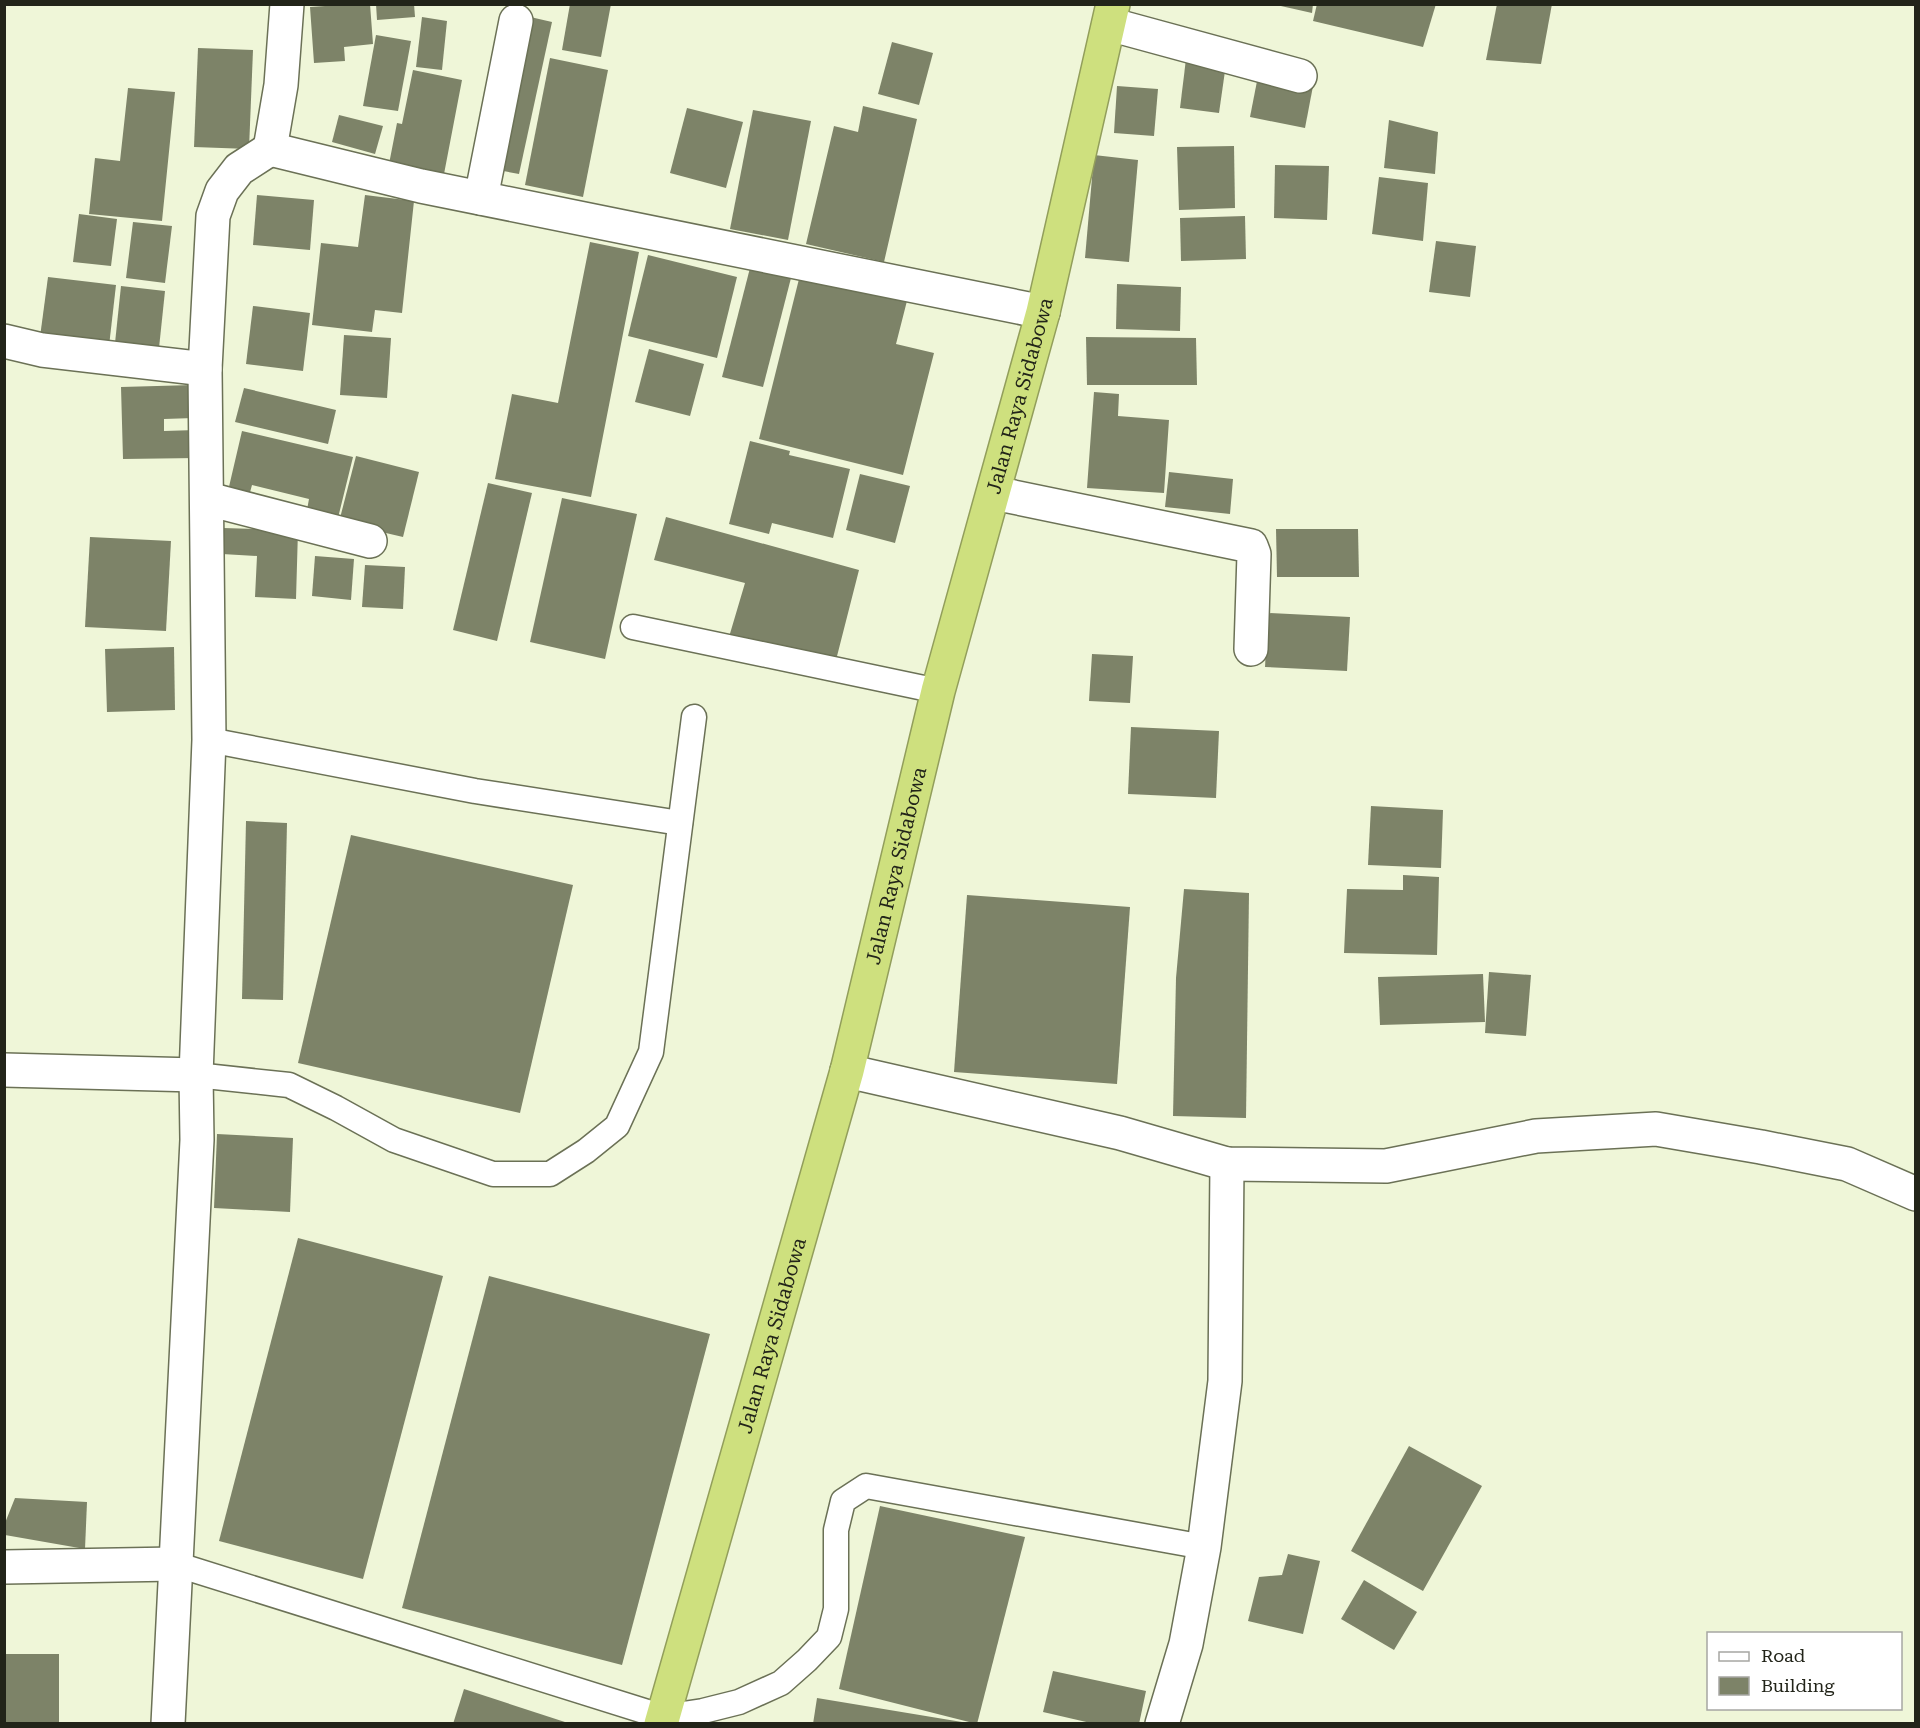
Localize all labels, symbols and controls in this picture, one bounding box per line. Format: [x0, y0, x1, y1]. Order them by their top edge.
street label: Jalan Raya Sidabowa [981, 295, 1058, 497]
street label: Jalan Raya Sidabowa [861, 764, 931, 967]
street label: Jalan Raya Sidabowa [732, 1235, 811, 1436]
legend [1707, 1632, 1902, 1710]
text: Road [1761, 1645, 1806, 1666]
text: Building [1761, 1675, 1835, 1696]

